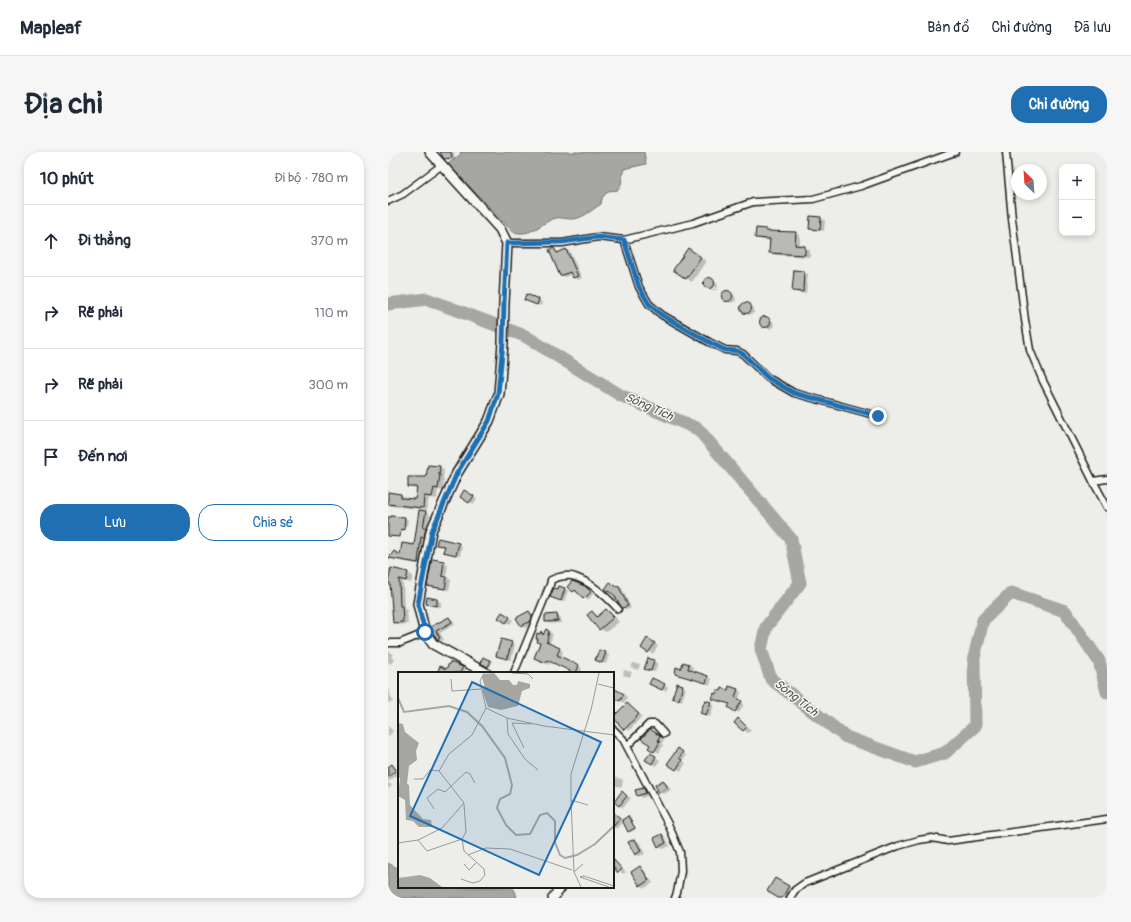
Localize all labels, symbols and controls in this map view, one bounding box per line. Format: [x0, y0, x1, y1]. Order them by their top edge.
text: Mapleaf [20, 16, 82, 40]
text: Bản đồ [927, 19, 969, 36]
text: Chỉ đường [991, 19, 1052, 36]
text: Đã lưu [1074, 19, 1111, 36]
button: Chỉ đường [1011, 86, 1107, 123]
text: Địa chỉ [24, 87, 103, 122]
north arrow [1011, 164, 1047, 200]
map controls [1059, 164, 1095, 236]
button: + [1059, 164, 1095, 200]
text: 10 phút [40, 168, 94, 189]
text: Đi bộ · 780 m [274, 170, 348, 186]
button: − [1059, 200, 1095, 236]
icon: ahead [40, 230, 62, 252]
text: Đi thẳng [78, 231, 131, 250]
text: 370 m [311, 233, 348, 249]
icon: right [40, 302, 62, 324]
text: Rẽ phải [78, 303, 122, 322]
text: 110 m [315, 305, 348, 321]
icon: right [40, 374, 62, 396]
text: Rẽ phải [78, 375, 122, 394]
text: 300 m [309, 377, 348, 393]
water label: Sông Tích [623, 390, 676, 425]
route end [869, 407, 887, 425]
icon: arrive [40, 446, 62, 468]
text: Đến nơi [78, 447, 127, 466]
button: Lưu [40, 504, 190, 541]
button: Chia sẻ [198, 504, 348, 541]
route start [416, 623, 434, 641]
inset map [398, 672, 614, 888]
water label: Sông Tích [771, 676, 822, 720]

